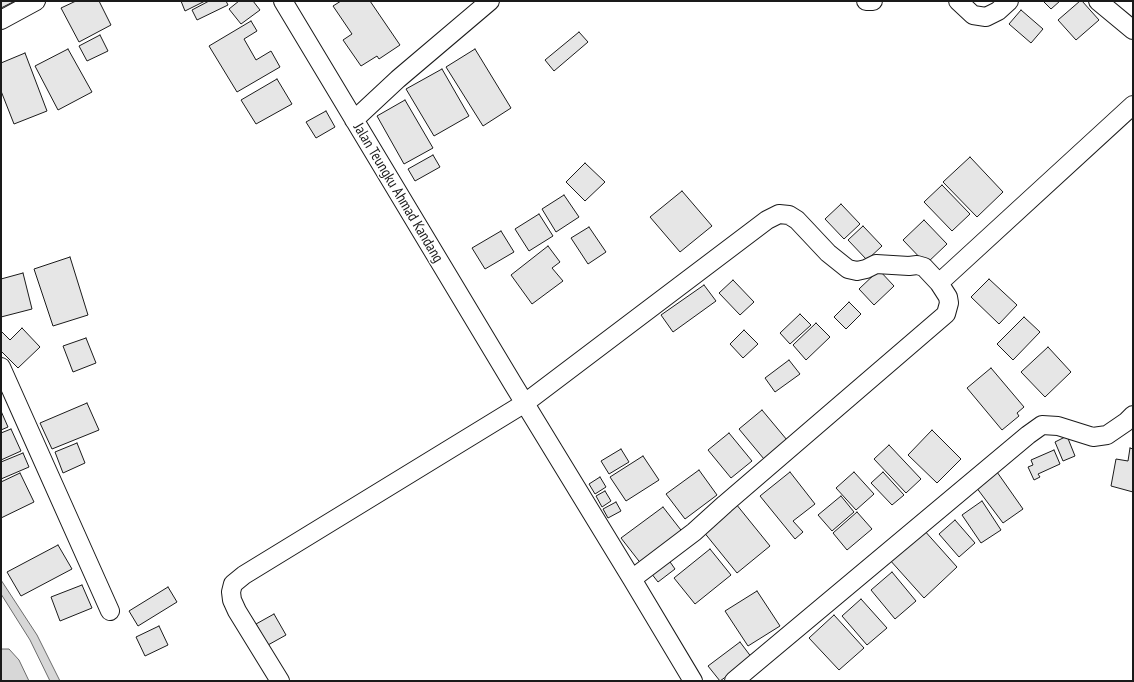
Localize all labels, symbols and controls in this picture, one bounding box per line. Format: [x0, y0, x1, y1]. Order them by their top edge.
street label: Jalan Teungku Ahmad Kandang [349, 120, 447, 266]

